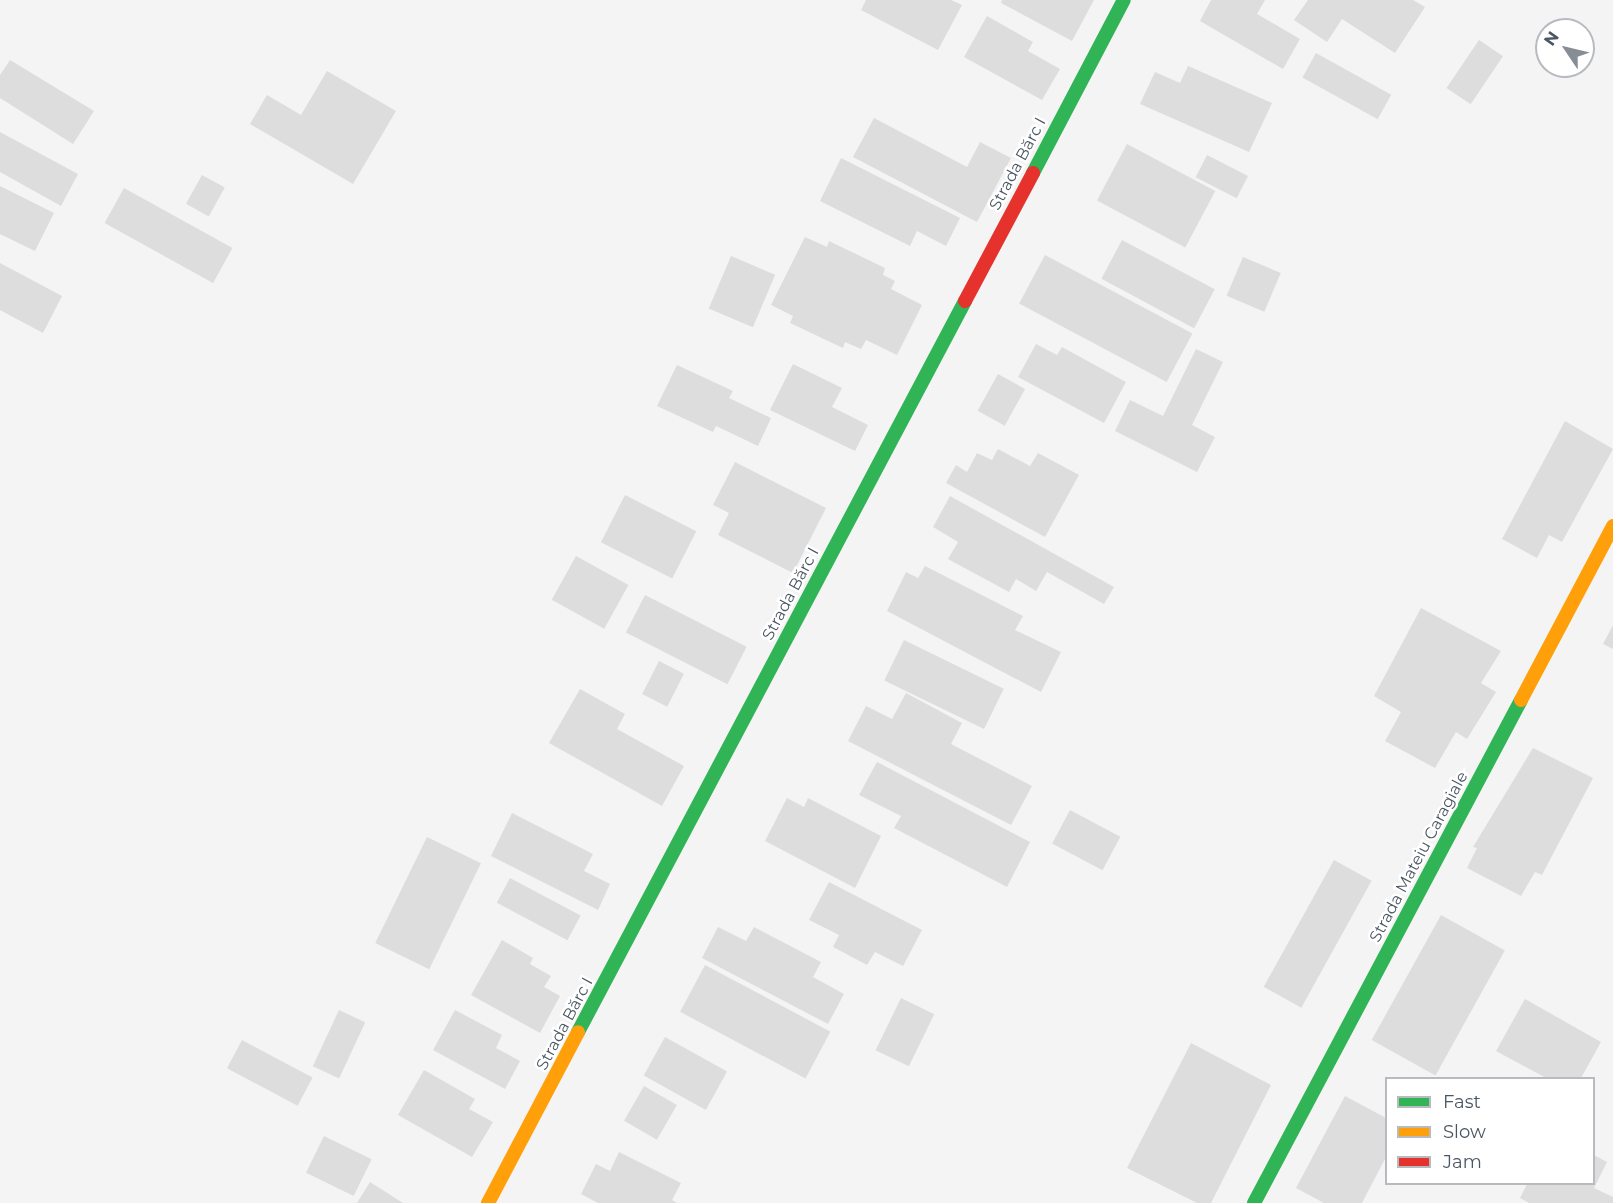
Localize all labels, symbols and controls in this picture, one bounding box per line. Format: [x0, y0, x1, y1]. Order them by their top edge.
north arrow [1535, 18, 1595, 78]
text: N [1540, 28, 1563, 49]
street label: Strada Bărc I [986, 115, 1050, 213]
street label: Strada Bărc I [759, 545, 823, 643]
street label: Strada Mateiu Caragiale [1366, 768, 1472, 946]
street label: Strada Bărc I [533, 975, 597, 1073]
legend [1385, 1077, 1595, 1185]
text: Fast [1443, 1091, 1481, 1113]
text: Slow [1443, 1121, 1486, 1143]
text: Jam [1443, 1151, 1482, 1173]

